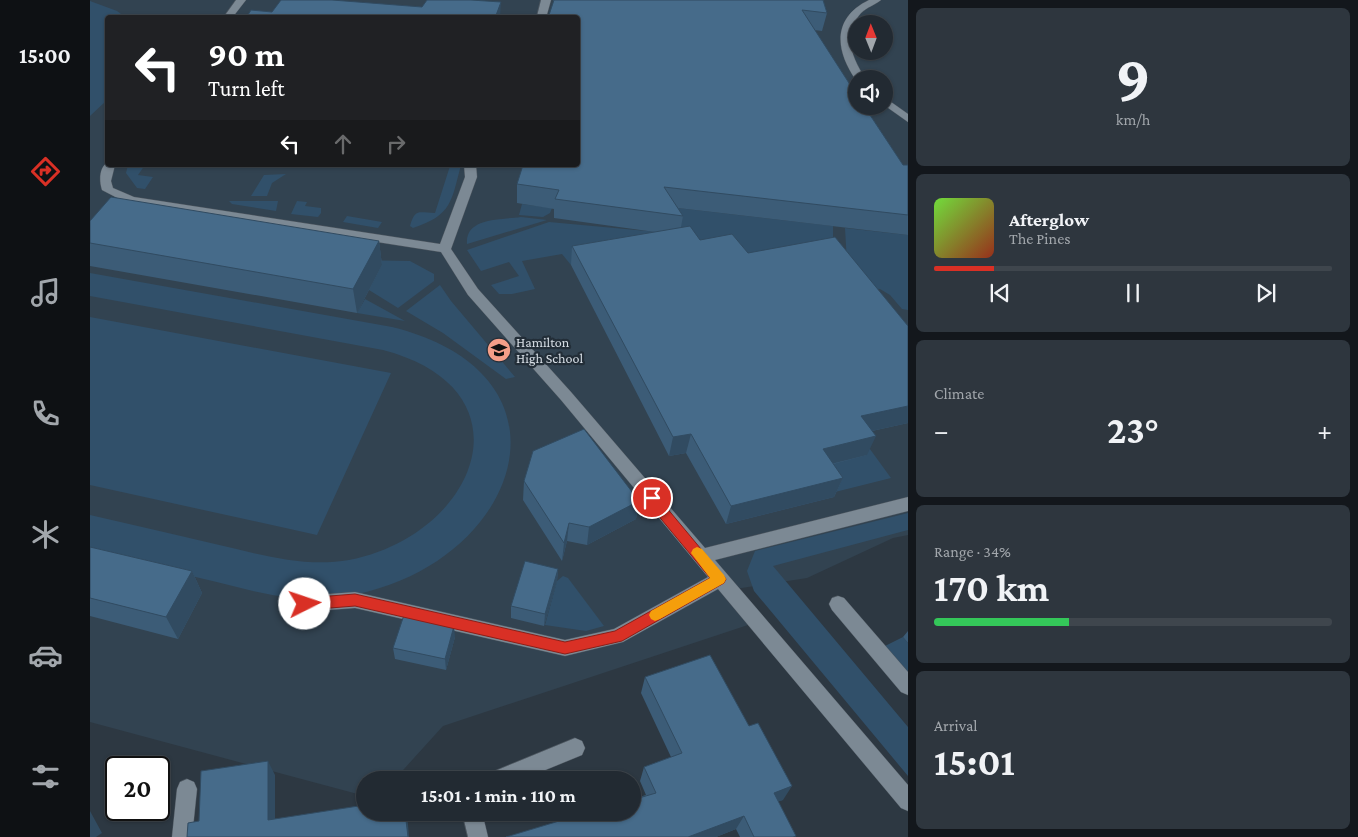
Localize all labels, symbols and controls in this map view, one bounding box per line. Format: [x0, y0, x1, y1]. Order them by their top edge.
north arrow [848, 15, 892, 60]
map controls [848, 15, 893, 115]
icon: left [125, 35, 190, 100]
text: 90 m [208, 35, 285, 74]
text: 9 [1115, 42, 1151, 114]
text: 15:00 [19, 43, 71, 68]
button: sound [848, 70, 893, 115]
text: Turn left [208, 76, 285, 101]
text: km/h [1116, 111, 1150, 128]
icon: left [276, 130, 304, 158]
icon: ahead [329, 130, 357, 158]
icon: right [382, 130, 410, 158]
icon: directions [28, 154, 63, 189]
text: Afterglow [1009, 209, 1089, 230]
text: The Pines [1009, 230, 1070, 247]
icon: music [28, 275, 63, 310]
icon: previous [986, 279, 1014, 307]
icon: pause [1119, 279, 1147, 307]
icon: next [1252, 279, 1280, 307]
place label: Hamilton High School [516, 334, 583, 366]
school or university icon: Hamilton High School [486, 337, 512, 363]
text: Climate [934, 385, 984, 402]
icon: phone [28, 396, 63, 431]
text: 23° [1107, 409, 1159, 451]
text: − [934, 415, 949, 446]
text: + [1317, 415, 1332, 446]
pin [631, 477, 673, 519]
icon: arrive [638, 484, 666, 512]
icon: climate [28, 517, 63, 552]
text: Range · 34% [934, 543, 1011, 560]
text: 170 km [934, 567, 1049, 609]
position arrow [278, 577, 330, 629]
icon: car [28, 638, 63, 673]
text: Arrival [934, 717, 978, 734]
text: 15:01 [934, 741, 1015, 783]
speed limit sign: 20 [105, 756, 170, 821]
icon: filters [28, 759, 63, 794]
text: 15:01 · 1 min · 110 m [421, 785, 576, 806]

